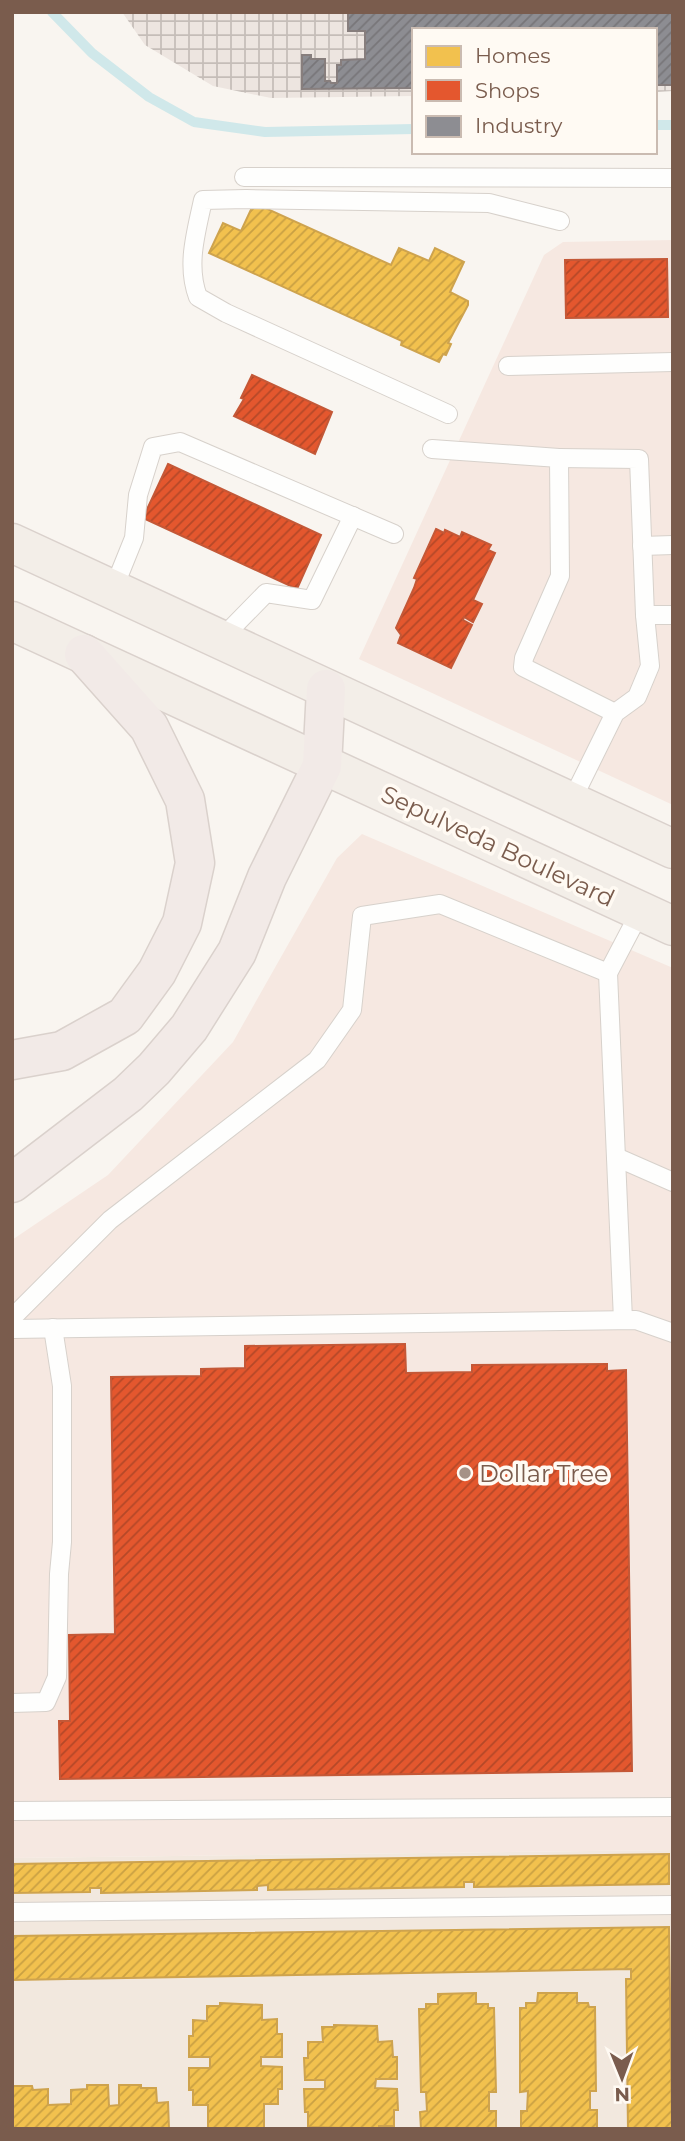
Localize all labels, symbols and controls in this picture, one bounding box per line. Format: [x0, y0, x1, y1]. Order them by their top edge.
legend [412, 28, 657, 154]
text: Homes [475, 43, 550, 68]
text: Shops [475, 78, 540, 103]
text: Industry [475, 113, 563, 138]
street label: Sepulveda Boulevard [377, 779, 619, 913]
place label: Dollar Tree [479, 1459, 609, 1488]
marker: Dollar Tree [457, 1465, 473, 1481]
north arrow [587, 2043, 657, 2113]
text: N [614, 2083, 630, 2106]

